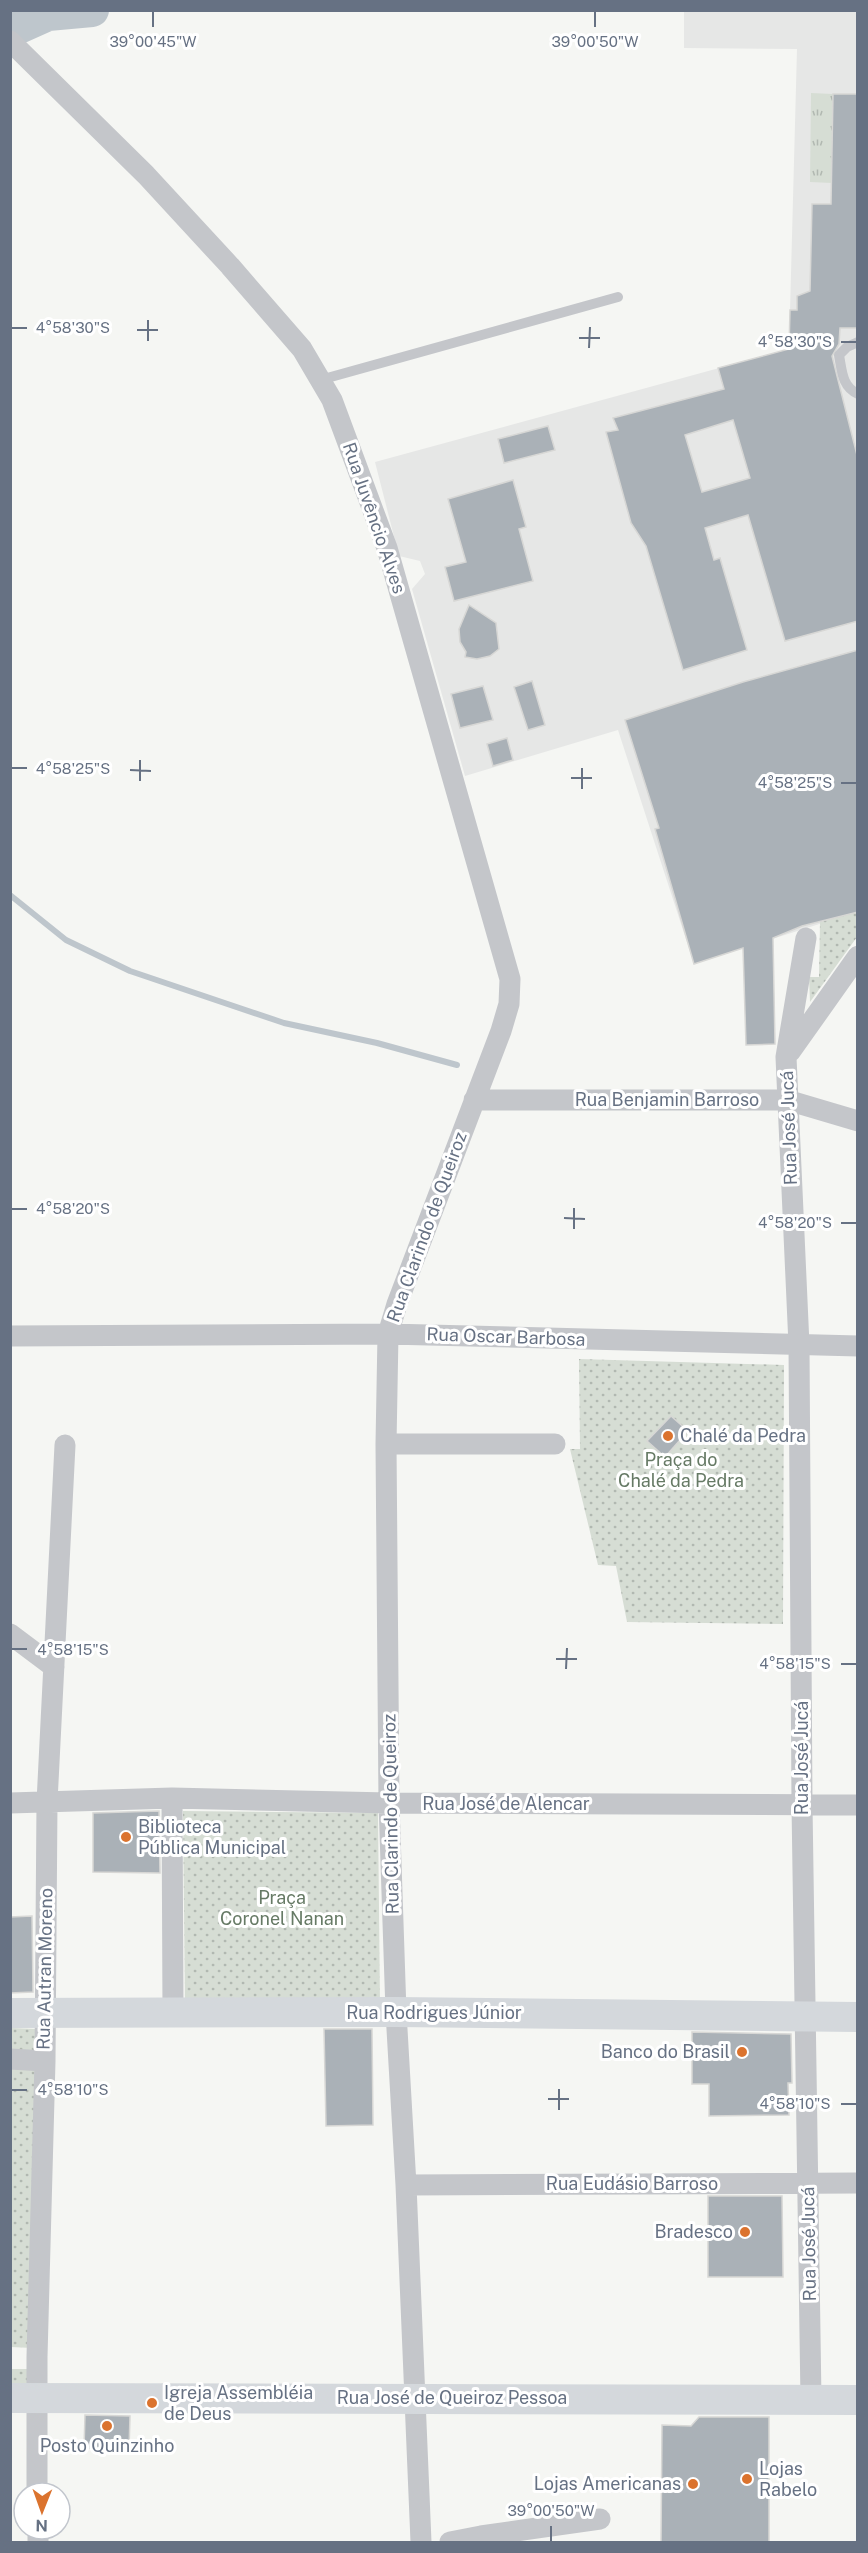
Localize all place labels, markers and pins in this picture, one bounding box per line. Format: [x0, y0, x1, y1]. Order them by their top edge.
place label: Chalé da Pedra [680, 1425, 806, 1446]
marker: Chalé da Pedra [661, 1429, 675, 1443]
place label: Biblioteca Pública Municipal [138, 1816, 286, 1858]
marker: Biblioteca Pública Municipal [119, 1830, 133, 1844]
place label: Banco do Brasil [601, 2041, 730, 2062]
marker: Banco do Brasil [735, 2045, 749, 2059]
place label: Bradesco [654, 2221, 733, 2242]
marker: Bradesco [738, 2225, 752, 2239]
place label: Igreja Assembléia de Deus [164, 2382, 313, 2424]
marker: Igreja Assembléia de Deus [145, 2396, 159, 2410]
marker: Posto Quinzinho [100, 2419, 114, 2433]
place label: Posto Quinzinho [40, 2435, 174, 2456]
place label: Lojas Rabelo [759, 2458, 817, 2500]
marker: Lojas Rabelo [740, 2472, 754, 2486]
place label: Lojas Americanas [534, 2473, 681, 2494]
marker: Lojas Americanas [686, 2477, 700, 2491]

